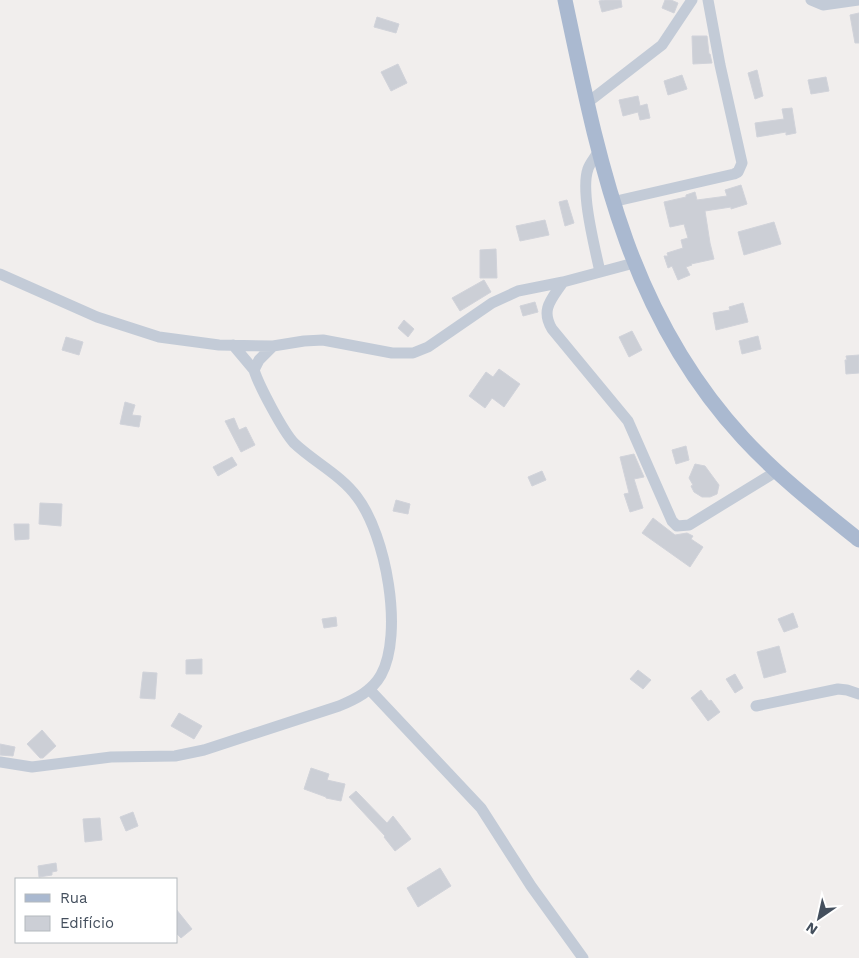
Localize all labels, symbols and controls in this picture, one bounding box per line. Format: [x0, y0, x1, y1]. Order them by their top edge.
legend [15, 878, 178, 943]
text: Rua [60, 889, 88, 907]
north arrow [794, 893, 844, 943]
text: Edifício [60, 914, 114, 932]
text: N [803, 919, 821, 938]

